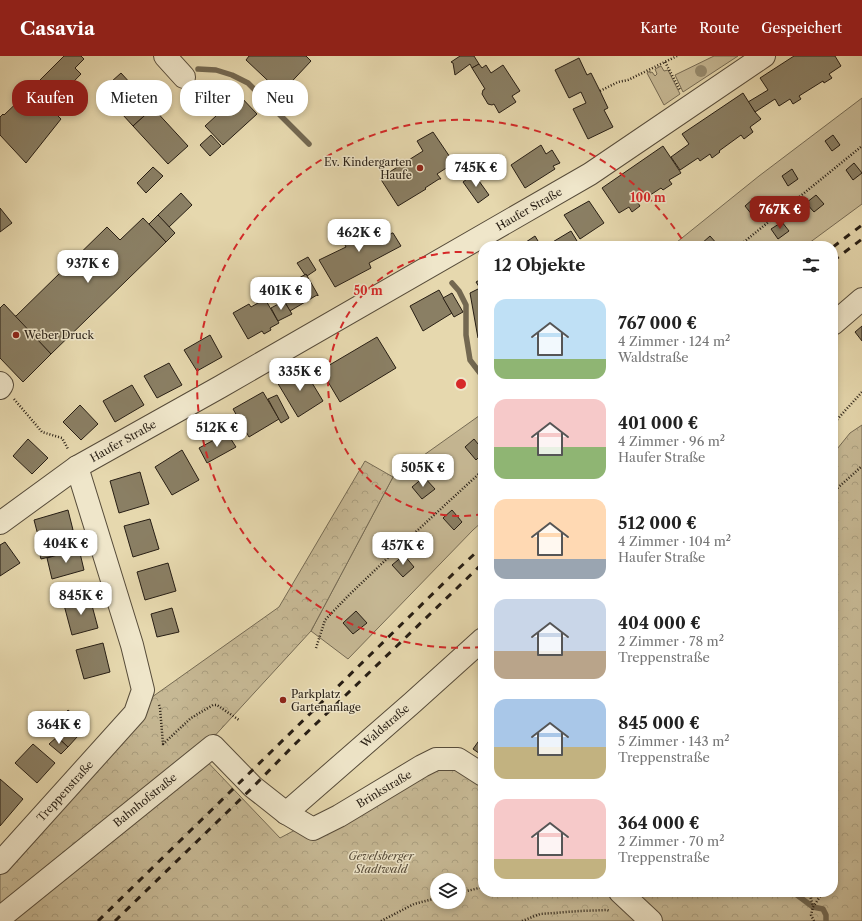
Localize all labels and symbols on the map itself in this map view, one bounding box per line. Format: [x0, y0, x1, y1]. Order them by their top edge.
pin: 745K € [443, 154, 509, 188]
place label: Ev. Kindergarten Haufe [324, 155, 412, 182]
marker: Ev. Kindergarten Haufe [415, 163, 425, 173]
street label: Haufer Straße [494, 184, 564, 234]
text: 100 m [630, 190, 666, 205]
pin: 767K € [747, 196, 813, 230]
pin: 462K € [326, 219, 392, 253]
pin: 937K € [55, 250, 121, 284]
pin: 401K € [248, 277, 314, 311]
text: 50 m [353, 283, 383, 298]
place label: Weber Druck [23, 328, 95, 342]
marker: Weber Druck [11, 330, 21, 340]
pin: 335K € [267, 358, 333, 392]
centre of rings [454, 377, 468, 391]
pin: 512K € [184, 414, 250, 448]
street label: Haufer Straße [87, 417, 159, 465]
pin: 505K € [390, 454, 456, 488]
pin: 404K € [33, 530, 99, 564]
pin: 457K € [370, 532, 436, 566]
pin: 845K € [48, 582, 114, 616]
place label: Parkplatz Gartenanlage [291, 687, 361, 714]
marker: Parkplatz Gartenanlage [278, 695, 288, 705]
street label: Waldstraße [357, 701, 412, 752]
pin: 364K € [26, 711, 92, 745]
street label: Treppenstraße [34, 757, 96, 825]
street label: Brinkstraße [354, 767, 414, 811]
street label: Bahnhofstraße [110, 770, 180, 830]
park label: Gevelsberger Stadtwald [348, 849, 415, 876]

